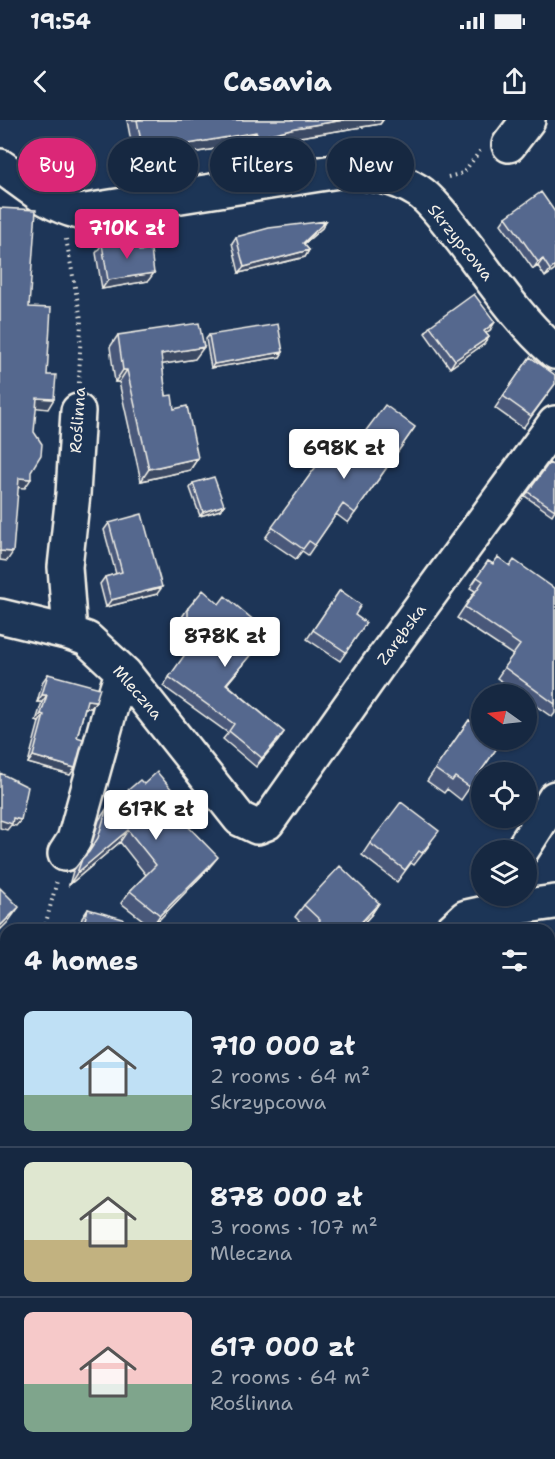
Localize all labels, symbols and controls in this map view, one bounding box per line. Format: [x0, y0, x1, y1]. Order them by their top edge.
text: 19:54 [30, 7, 91, 36]
text: Casavia [223, 63, 332, 100]
icon: back [24, 65, 57, 98]
icon: share [498, 65, 531, 98]
chip: Buy [18, 138, 96, 192]
chip: Rent [108, 138, 198, 192]
chip: Filters [210, 138, 315, 192]
chip: New [327, 138, 414, 192]
street label: Skrzypcowa [423, 200, 498, 285]
pin: 710K zł [72, 209, 182, 260]
text: 710K zł [89, 215, 165, 241]
street label: Roślinna [65, 386, 90, 454]
pin: 698K zł [289, 429, 399, 480]
text: 698K zł [303, 435, 385, 461]
street label: Zarębska [372, 600, 431, 669]
pin: 878K zł [170, 617, 280, 668]
text: 878K zł [184, 623, 266, 649]
street label: Mleczna [108, 661, 167, 724]
north arrow [471, 684, 537, 750]
map controls [471, 684, 537, 906]
button: locate [471, 762, 537, 828]
pin: 617K zł [101, 790, 211, 841]
text: 617K zł [118, 796, 194, 822]
button: layers [471, 840, 537, 906]
text: 4 homes [24, 943, 138, 978]
icon: filters [498, 944, 531, 977]
text: 710 000 zł [210, 1028, 355, 1063]
icon: home [72, 1035, 144, 1107]
text: 2 rooms · 64 m² [210, 1063, 370, 1089]
text: Skrzypcowa [210, 1089, 326, 1115]
text: 878 000 zł [210, 1179, 363, 1214]
icon: home [72, 1186, 144, 1258]
text: 3 rooms · 107 m² [210, 1214, 378, 1240]
text: Mleczna [210, 1240, 292, 1266]
text: 617 000 zł [210, 1329, 354, 1364]
icon: home [72, 1336, 144, 1408]
text: 2 rooms · 64 m² [210, 1364, 370, 1390]
text: Roślinna [210, 1390, 293, 1416]

